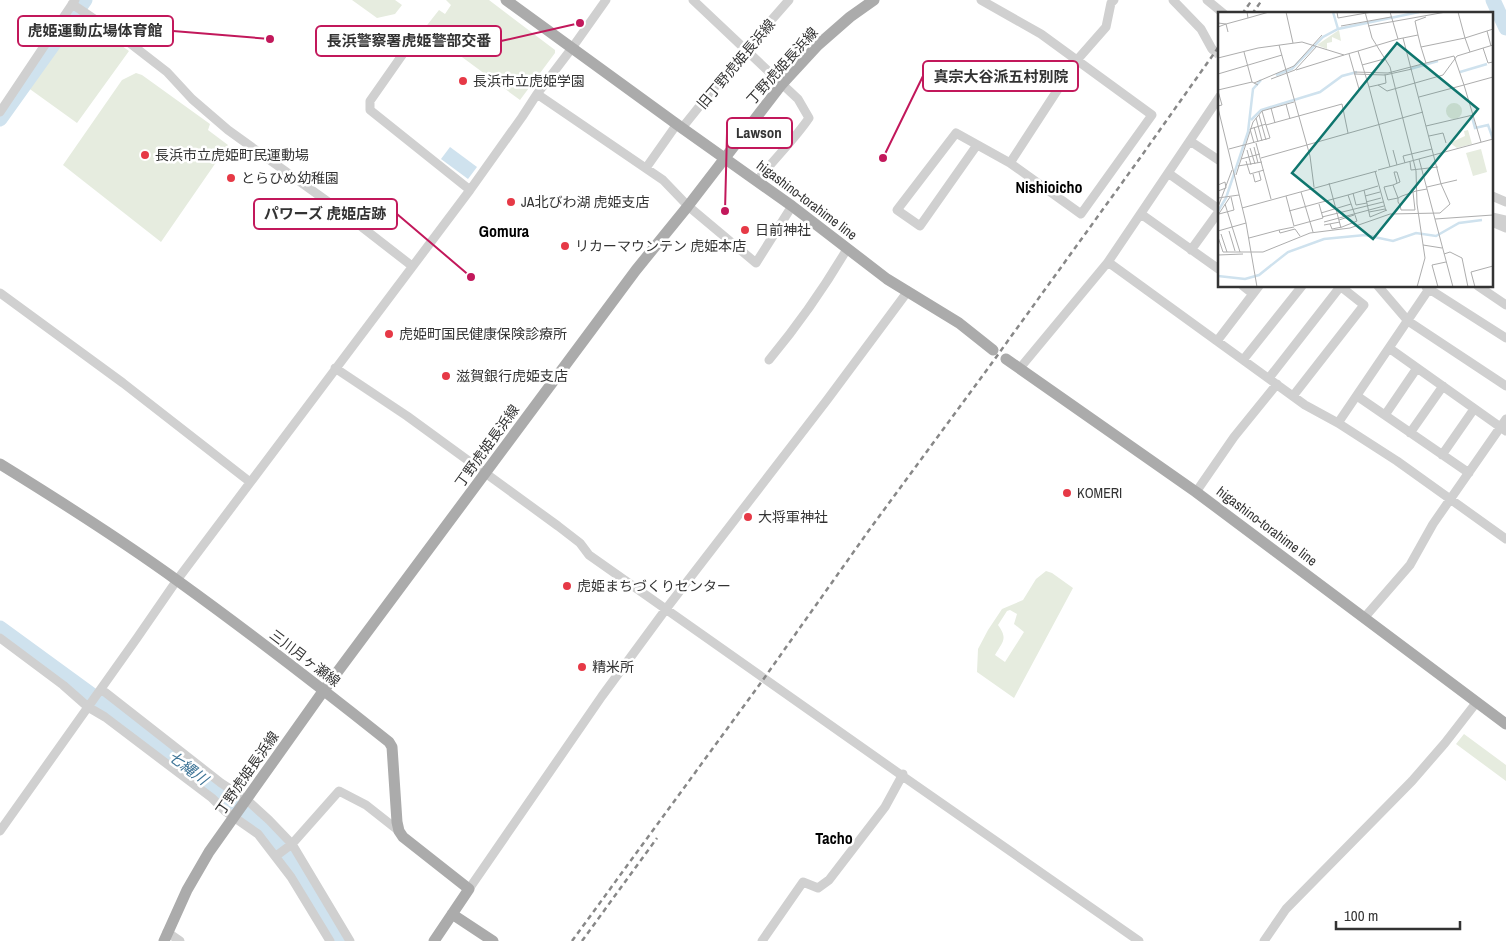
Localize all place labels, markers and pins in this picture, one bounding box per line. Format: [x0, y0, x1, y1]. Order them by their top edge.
callout: 虎姫運動広場体育館 [18, 16, 173, 46]
callout: 長浜警察署虎姫警部交番 [316, 26, 501, 56]
callout: 真宗大谷派五村別院 [923, 61, 1078, 91]
place label: 長浜市立虎姫学園 [473, 72, 585, 90]
marker: 長浜市立虎姫学園 [457, 75, 469, 87]
callout: Lawson [727, 118, 792, 148]
place label: 長浜市立虎姫町民運動場 [155, 146, 309, 164]
marker: 長浜市立虎姫町民運動場 [139, 149, 151, 161]
place label: とらひめ幼稚園 [241, 169, 339, 187]
marker: とらひめ幼稚園 [225, 172, 237, 184]
place label: JA北びわ湖 虎姫支店 [521, 193, 650, 211]
marker: JA北びわ湖 虎姫支店 [505, 196, 517, 208]
callout: パワーズ 虎姫店跡 [254, 199, 397, 229]
place label: 日前神社 [755, 221, 811, 239]
marker: 日前神社 [739, 224, 751, 236]
place label: リカーマウンテン 虎姫本店 [575, 237, 746, 255]
marker: リカーマウンテン 虎姫本店 [559, 240, 571, 252]
place label: 虎姫町国民健康保険診療所 [399, 325, 567, 343]
marker: 虎姫町国民健康保険診療所 [383, 328, 395, 340]
place label: 滋賀銀行虎姫支店 [456, 367, 568, 385]
marker: 滋賀銀行虎姫支店 [440, 370, 452, 382]
place label: KOMERI [1077, 484, 1122, 502]
marker: KOMERI [1061, 487, 1073, 499]
place label: 大将軍神社 [758, 508, 828, 526]
marker: 大将軍神社 [742, 511, 754, 523]
place label: 虎姫まちづくりセンター [577, 577, 731, 595]
marker: 虎姫まちづくりセンター [561, 580, 573, 592]
place label: 精米所 [592, 658, 634, 676]
marker: 精米所 [576, 661, 588, 673]

